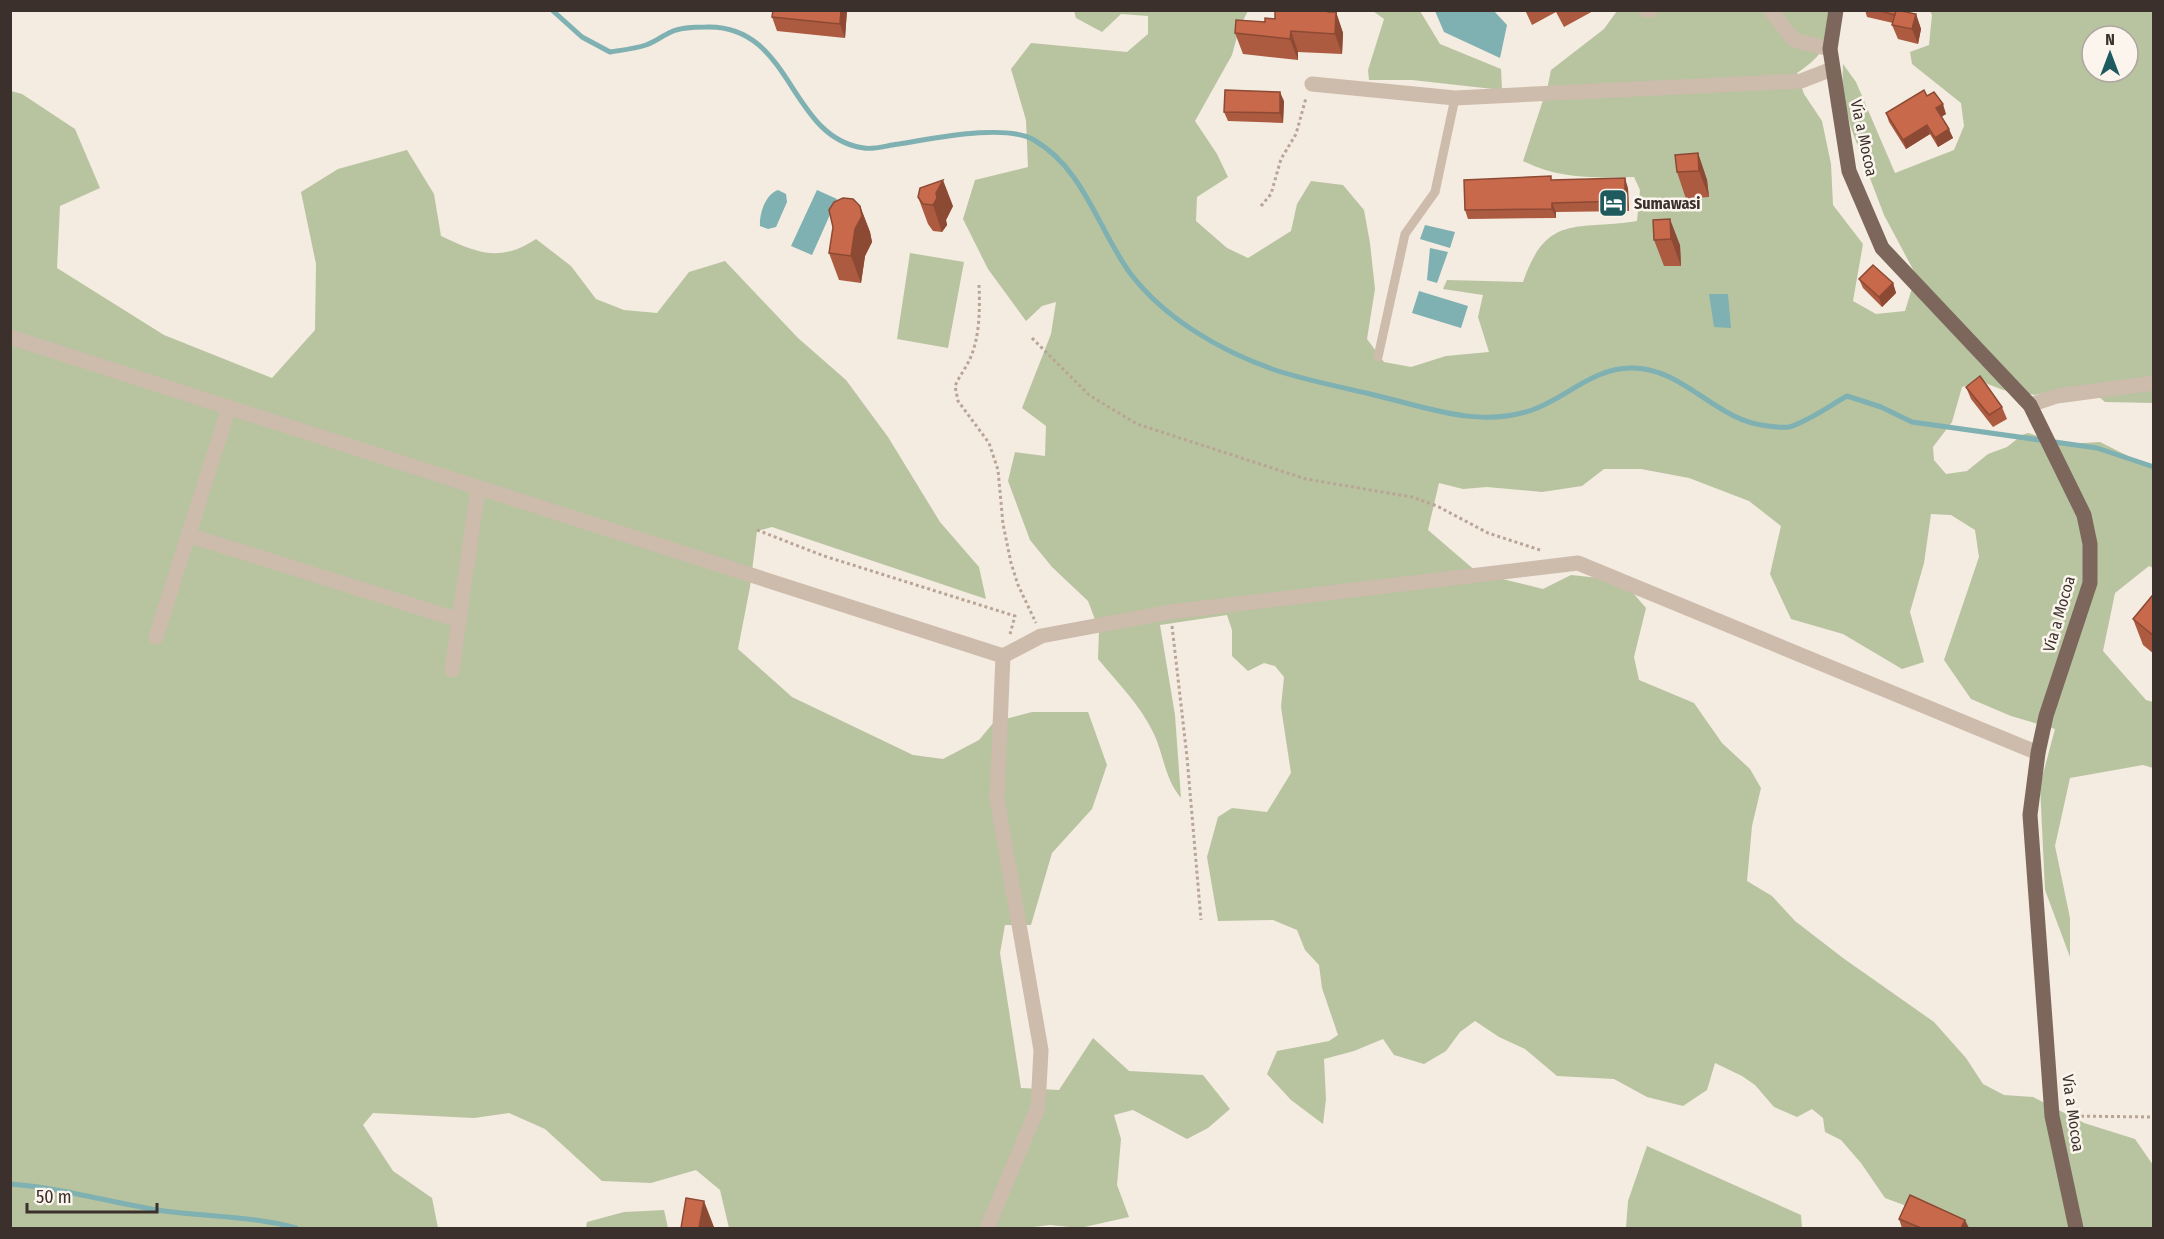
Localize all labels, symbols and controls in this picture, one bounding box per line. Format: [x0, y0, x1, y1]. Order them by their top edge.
north arrow [2080, 24, 2140, 84]
text: N [2105, 30, 2115, 49]
street label: Vía a Mocoa [1847, 98, 1881, 178]
hotel icon: Sumawasi [1597, 187, 1629, 219]
place label: Sumawasi [1634, 194, 1700, 213]
street label: Vía a Mocoa [2039, 574, 2079, 654]
street label: Vía a Mocoa [2058, 1073, 2088, 1153]
scale bar [27, 1176, 158, 1214]
text: 50 m [36, 1186, 72, 1208]

